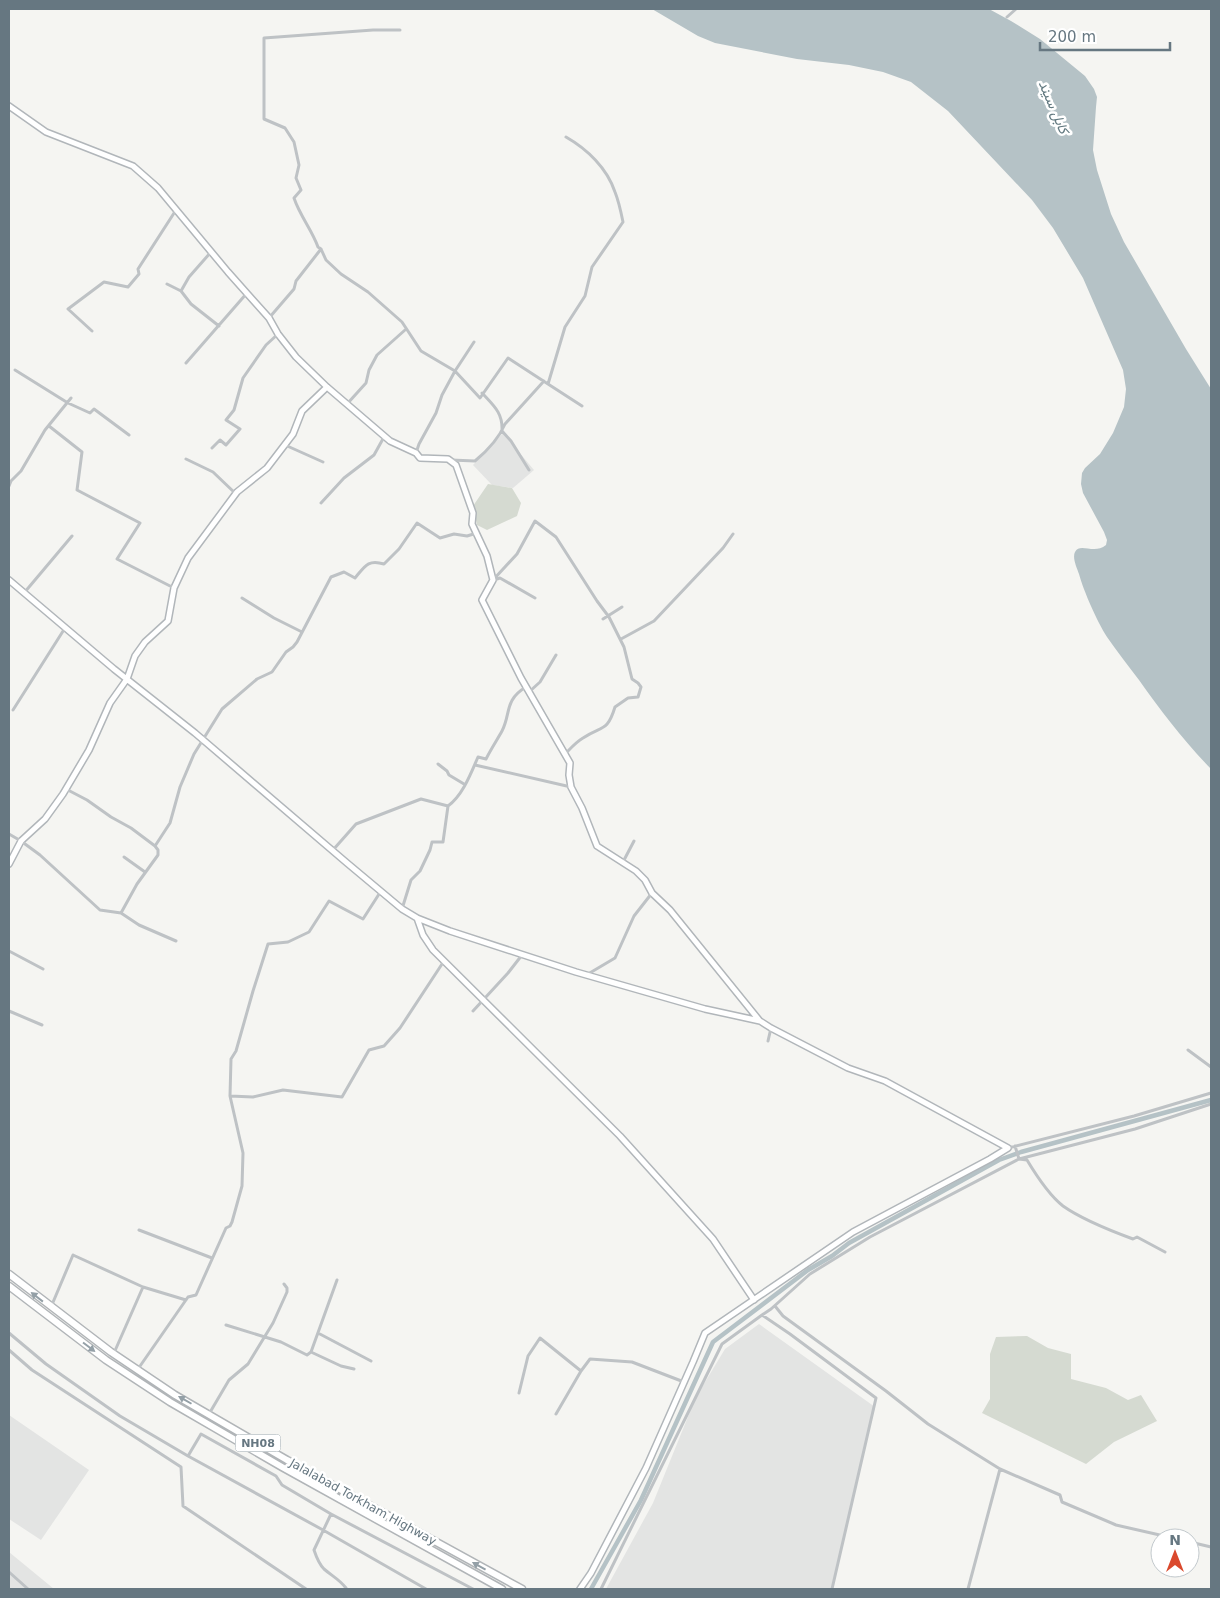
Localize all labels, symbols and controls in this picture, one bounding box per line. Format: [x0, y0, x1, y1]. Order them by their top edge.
scale bar [1040, 20, 1170, 52]
text: 200 m [1048, 28, 1096, 46]
water label: کابل سيند [1035, 78, 1073, 139]
one-way arrow [31, 1292, 44, 1302]
one-way arrow [82, 1342, 95, 1353]
one-way arrow [178, 1396, 191, 1405]
road number: NH08 [236, 1435, 280, 1452]
street label: Jalalabad Torkham Highway [286, 1455, 439, 1548]
north arrow [1150, 1528, 1200, 1578]
text: N [1169, 1532, 1181, 1548]
one-way arrow [472, 1561, 486, 1570]

